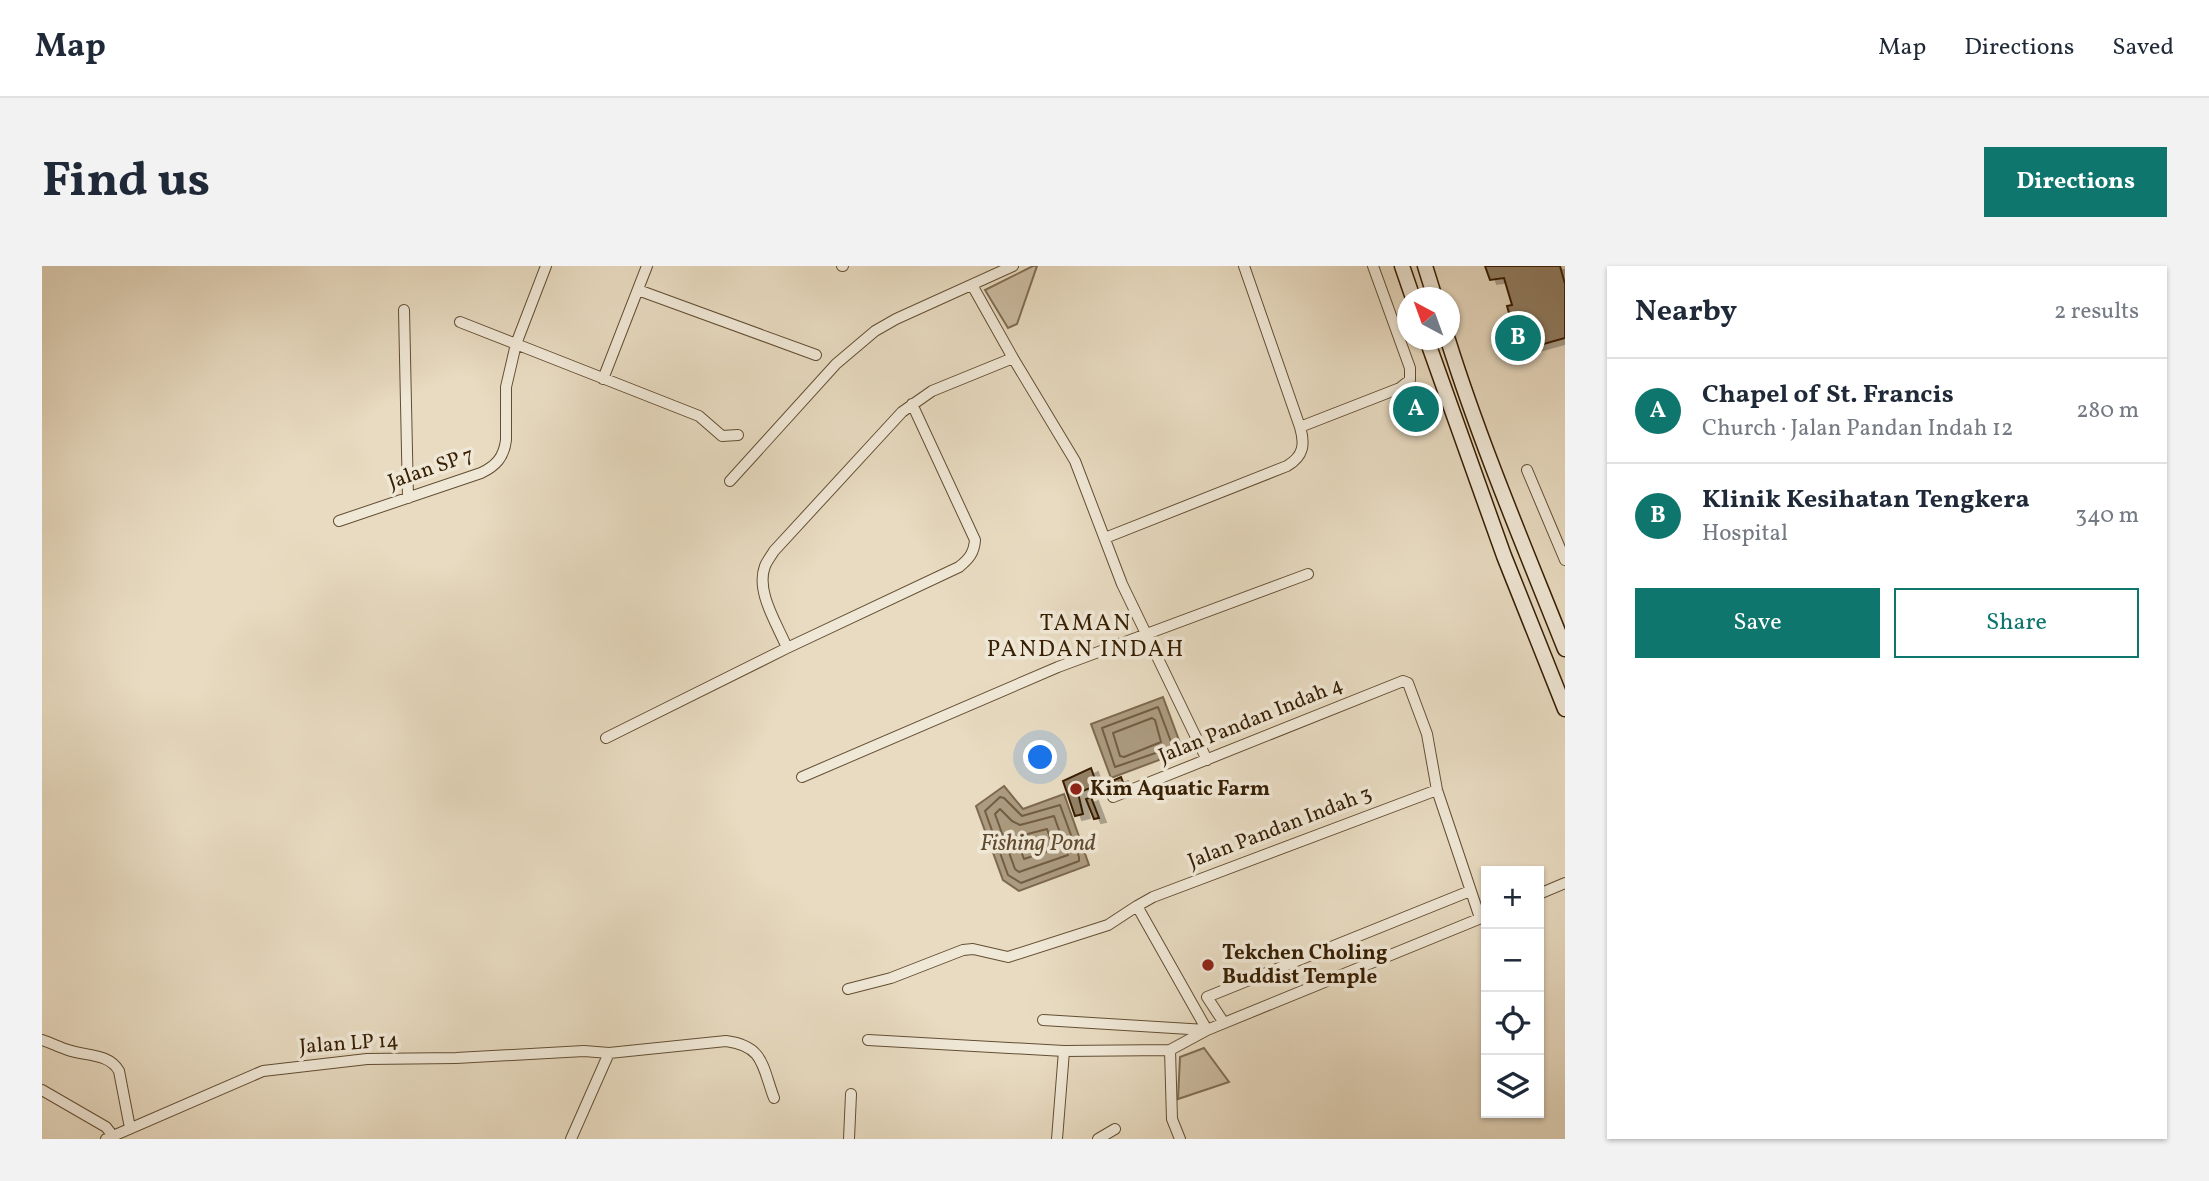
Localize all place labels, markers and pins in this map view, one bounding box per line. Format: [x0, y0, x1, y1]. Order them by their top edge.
pin: B [1495, 312, 1541, 364]
pin: A [1393, 383, 1439, 435]
place label: Kim Aquatic Farm [1090, 775, 1270, 804]
marker: Kim Aquatic Farm [1068, 781, 1084, 797]
place label: Tekchen Choling Buddist Temple [1222, 939, 1387, 992]
marker: Tekchen Choling Buddist Temple [1200, 957, 1216, 973]

